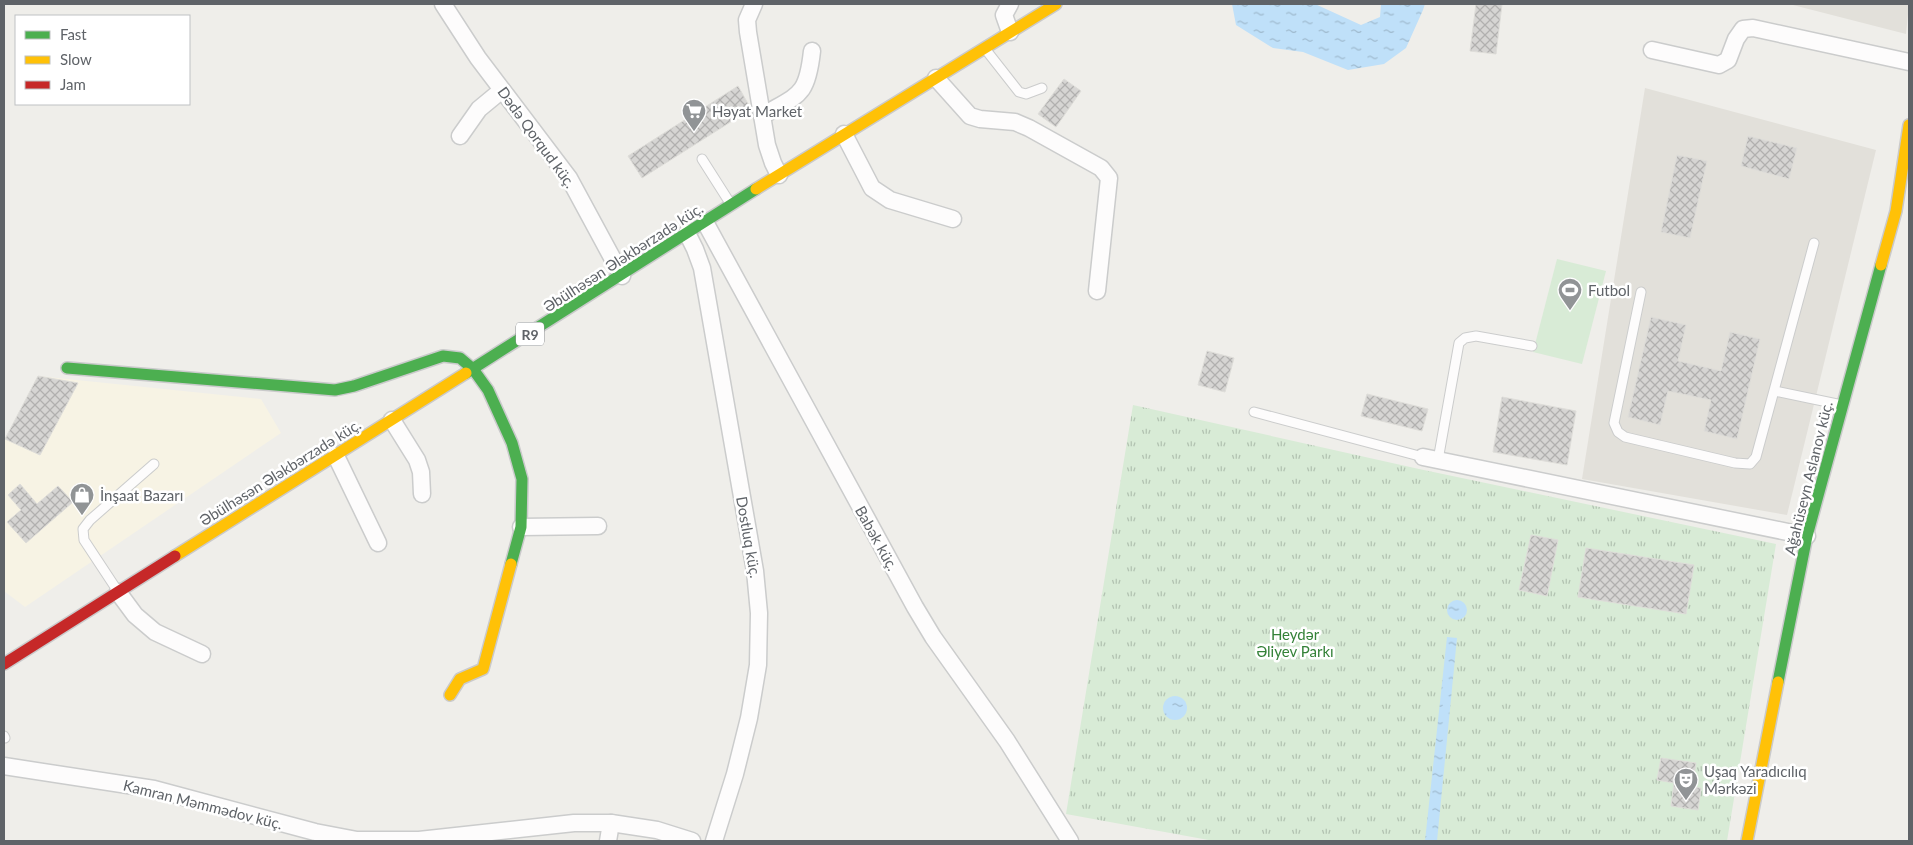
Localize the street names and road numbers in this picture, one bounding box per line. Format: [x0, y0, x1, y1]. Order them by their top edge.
street label: Dədə Qorqud küç. [494, 83, 580, 191]
street label: Əbülhəsən Ələkbərzadə küç. [540, 199, 706, 315]
road number: R9 [516, 322, 544, 346]
street label: Ağahüseyn Aslanov küç. [1780, 399, 1836, 557]
street label: Əbülhəsən Ələkbərzadə küç. [196, 415, 364, 529]
street label: Dostluq küç. [733, 495, 765, 579]
street label: Babək küç. [852, 502, 902, 574]
street label: Kamran Məmmədov küç. [121, 775, 285, 833]

